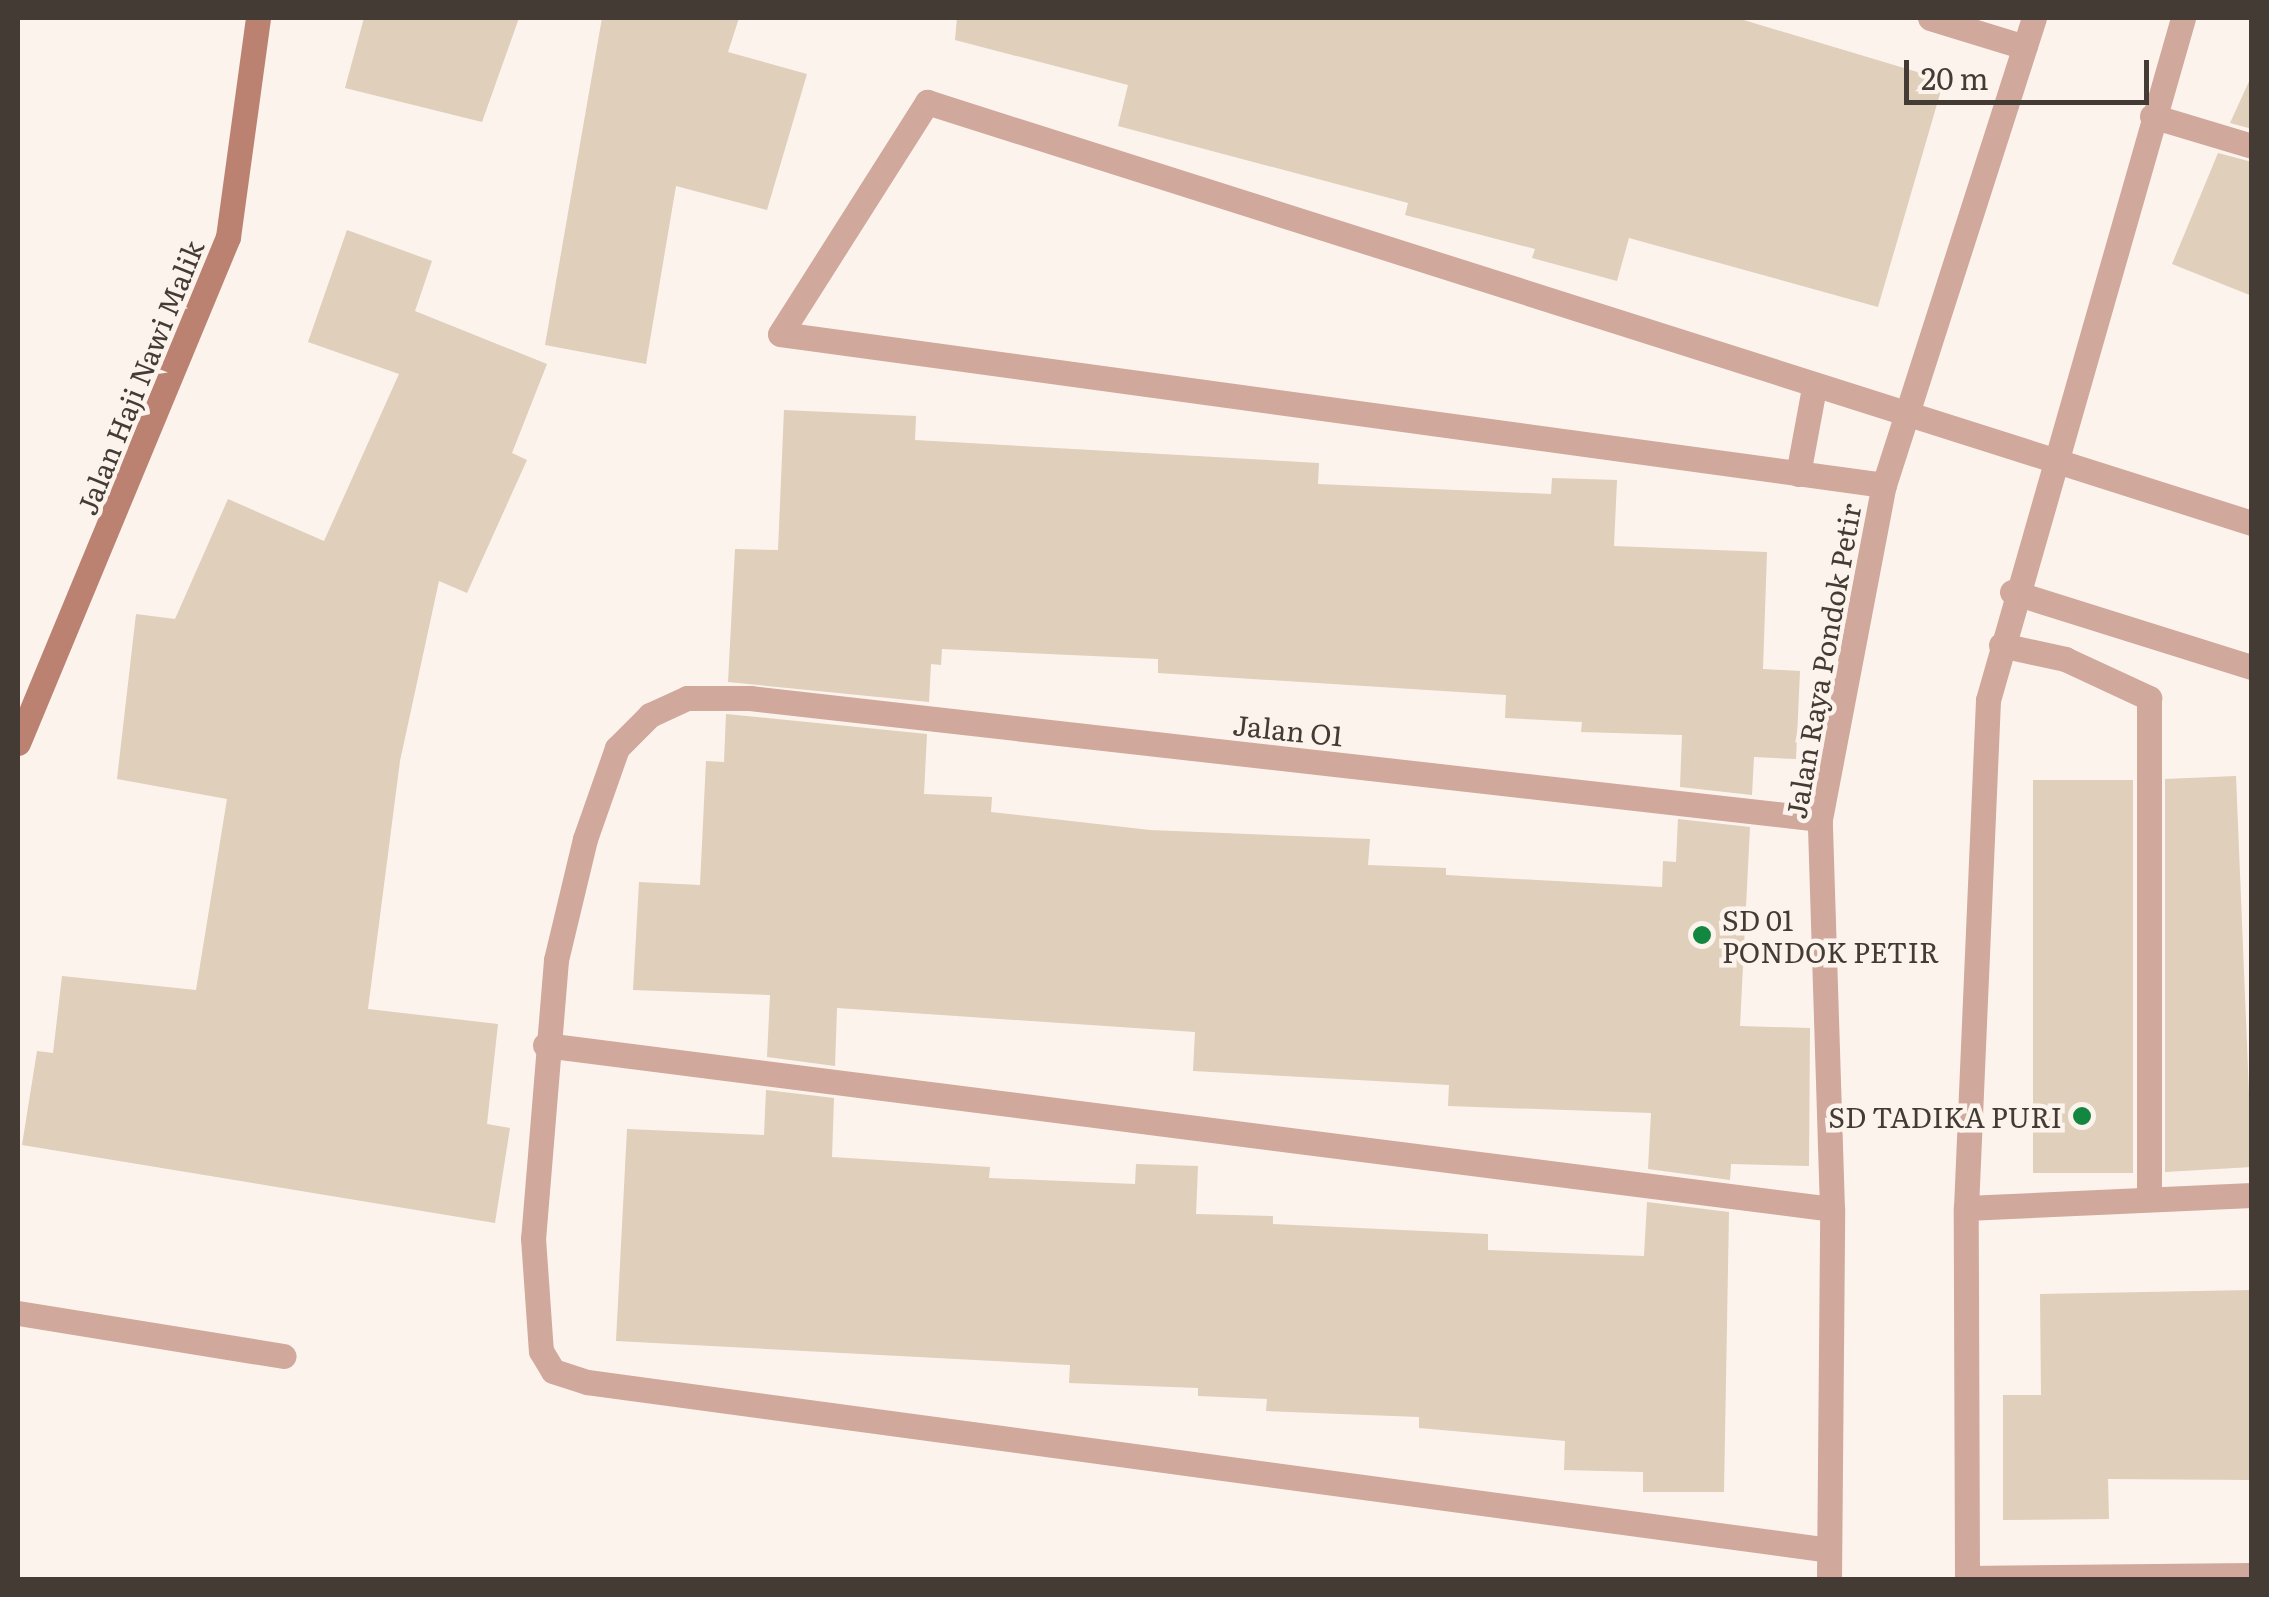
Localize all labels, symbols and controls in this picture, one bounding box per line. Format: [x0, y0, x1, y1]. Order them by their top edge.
scale bar [1909, 40, 2154, 102]
text: 20 m [1921, 55, 1989, 99]
street label: Jalan Haji Nawi Malik [69, 235, 209, 519]
street label: Jalan Raya Pondok Petir [1778, 501, 1866, 821]
street label: Jalan O1 [1231, 707, 1345, 751]
place label: SD 01 PONDOK PETIR [1722, 902, 1939, 968]
marker: SD 01 PONDOK PETIR [1691, 924, 1713, 946]
place label: SD TADIKA PURI [1828, 1099, 2062, 1133]
marker: SD TADIKA PURI [2071, 1105, 2093, 1127]

